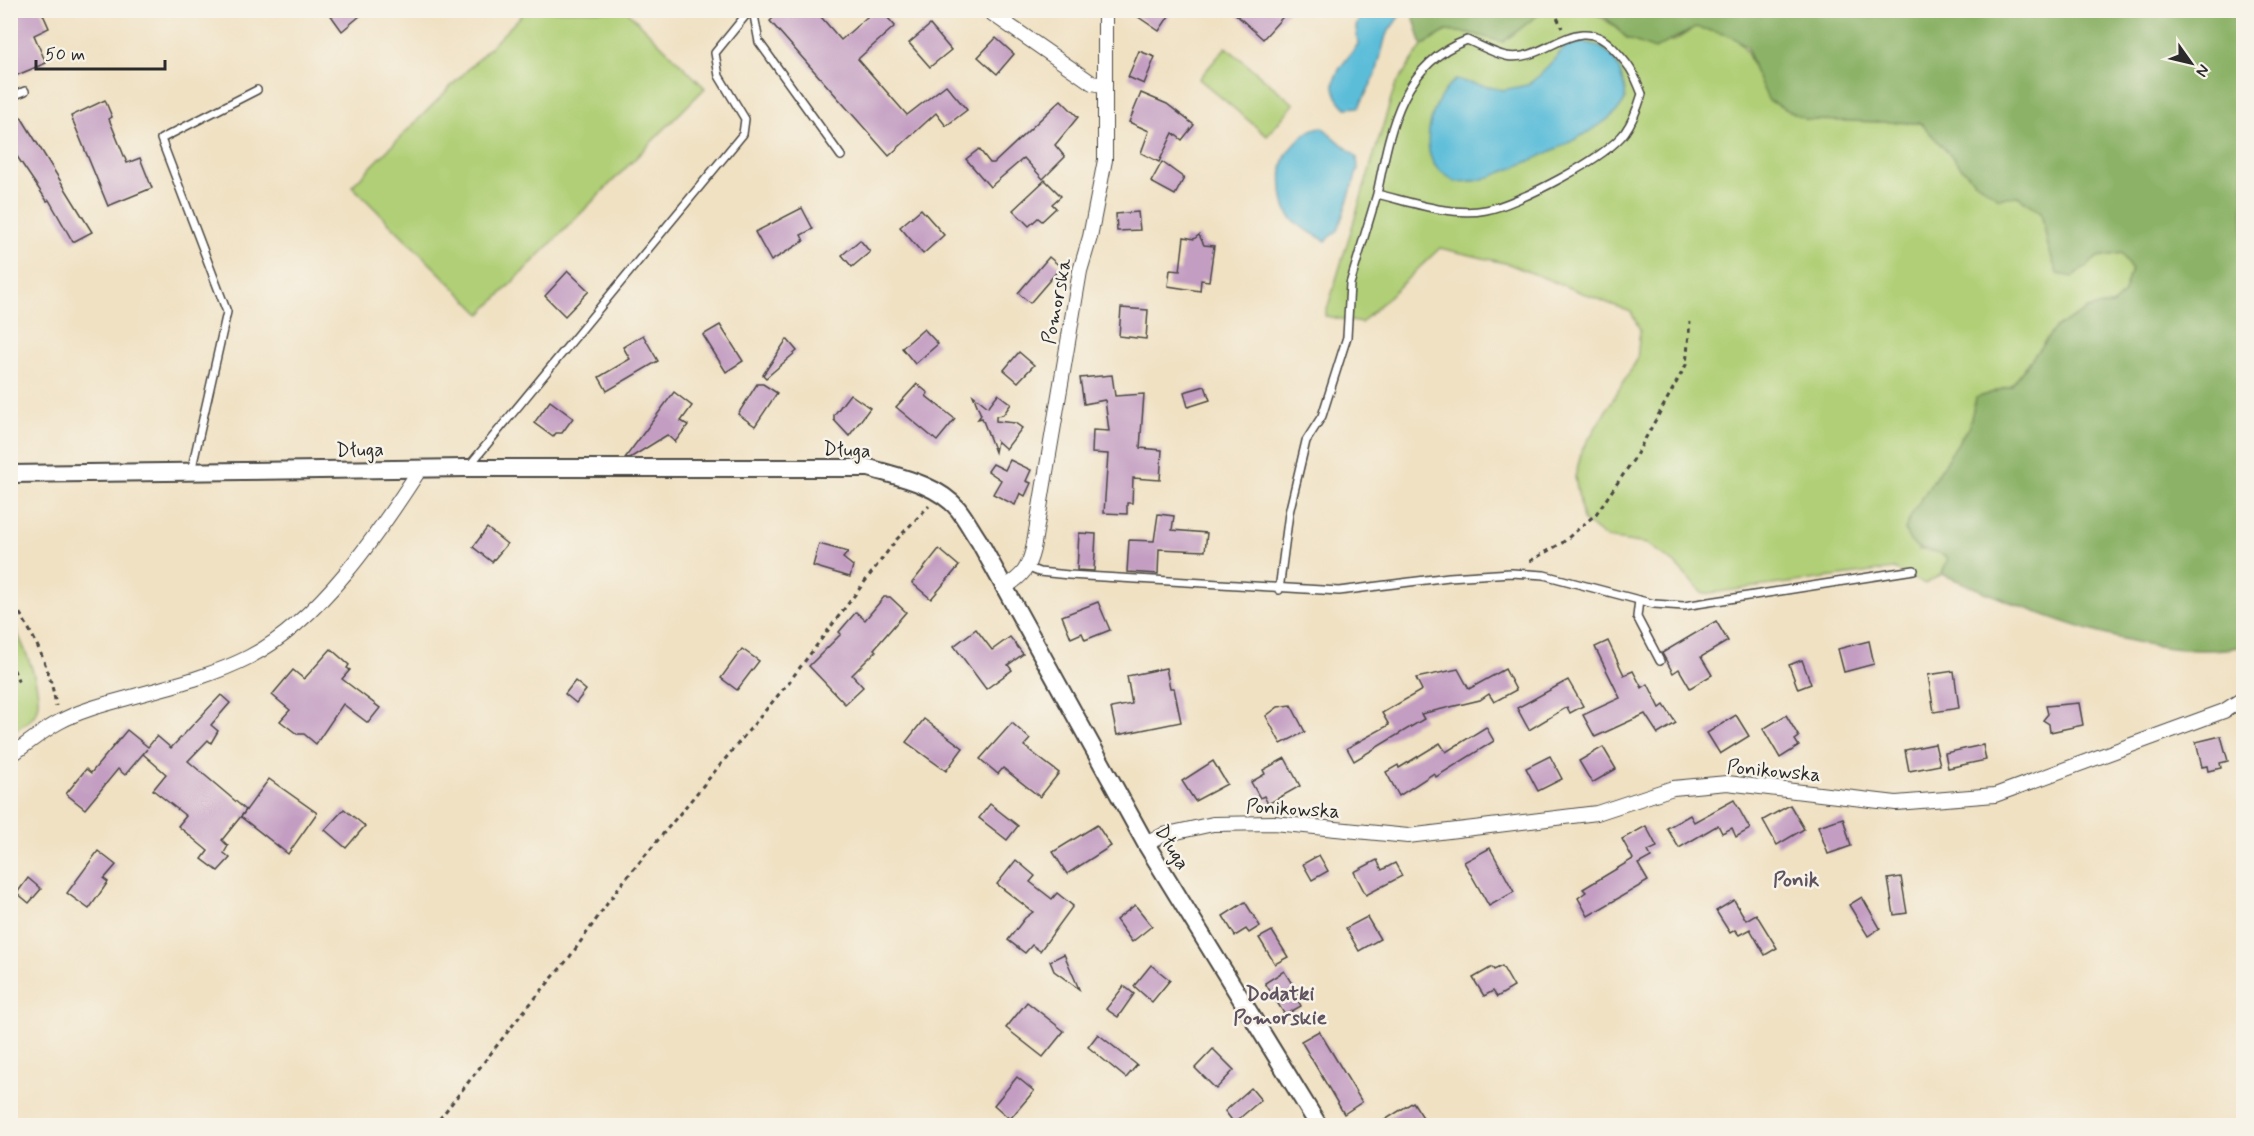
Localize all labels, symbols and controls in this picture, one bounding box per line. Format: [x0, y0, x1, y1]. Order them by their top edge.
scale bar [36, 33, 165, 71]
north arrow [2161, 33, 2221, 93]
text: 50 m [45, 43, 85, 67]
text: N [2191, 60, 2214, 81]
street label: Pomorska [1036, 255, 1079, 346]
street label: Długa [822, 436, 872, 465]
street label: Długa [336, 437, 384, 464]
street label: Ponikowska [1726, 754, 1822, 789]
street label: Ponikowska [1245, 794, 1341, 825]
street label: Długa [1148, 820, 1196, 875]
district label: Ponik [1773, 866, 1820, 894]
district label: Dodatki Pomorskie [1233, 980, 1327, 1032]

